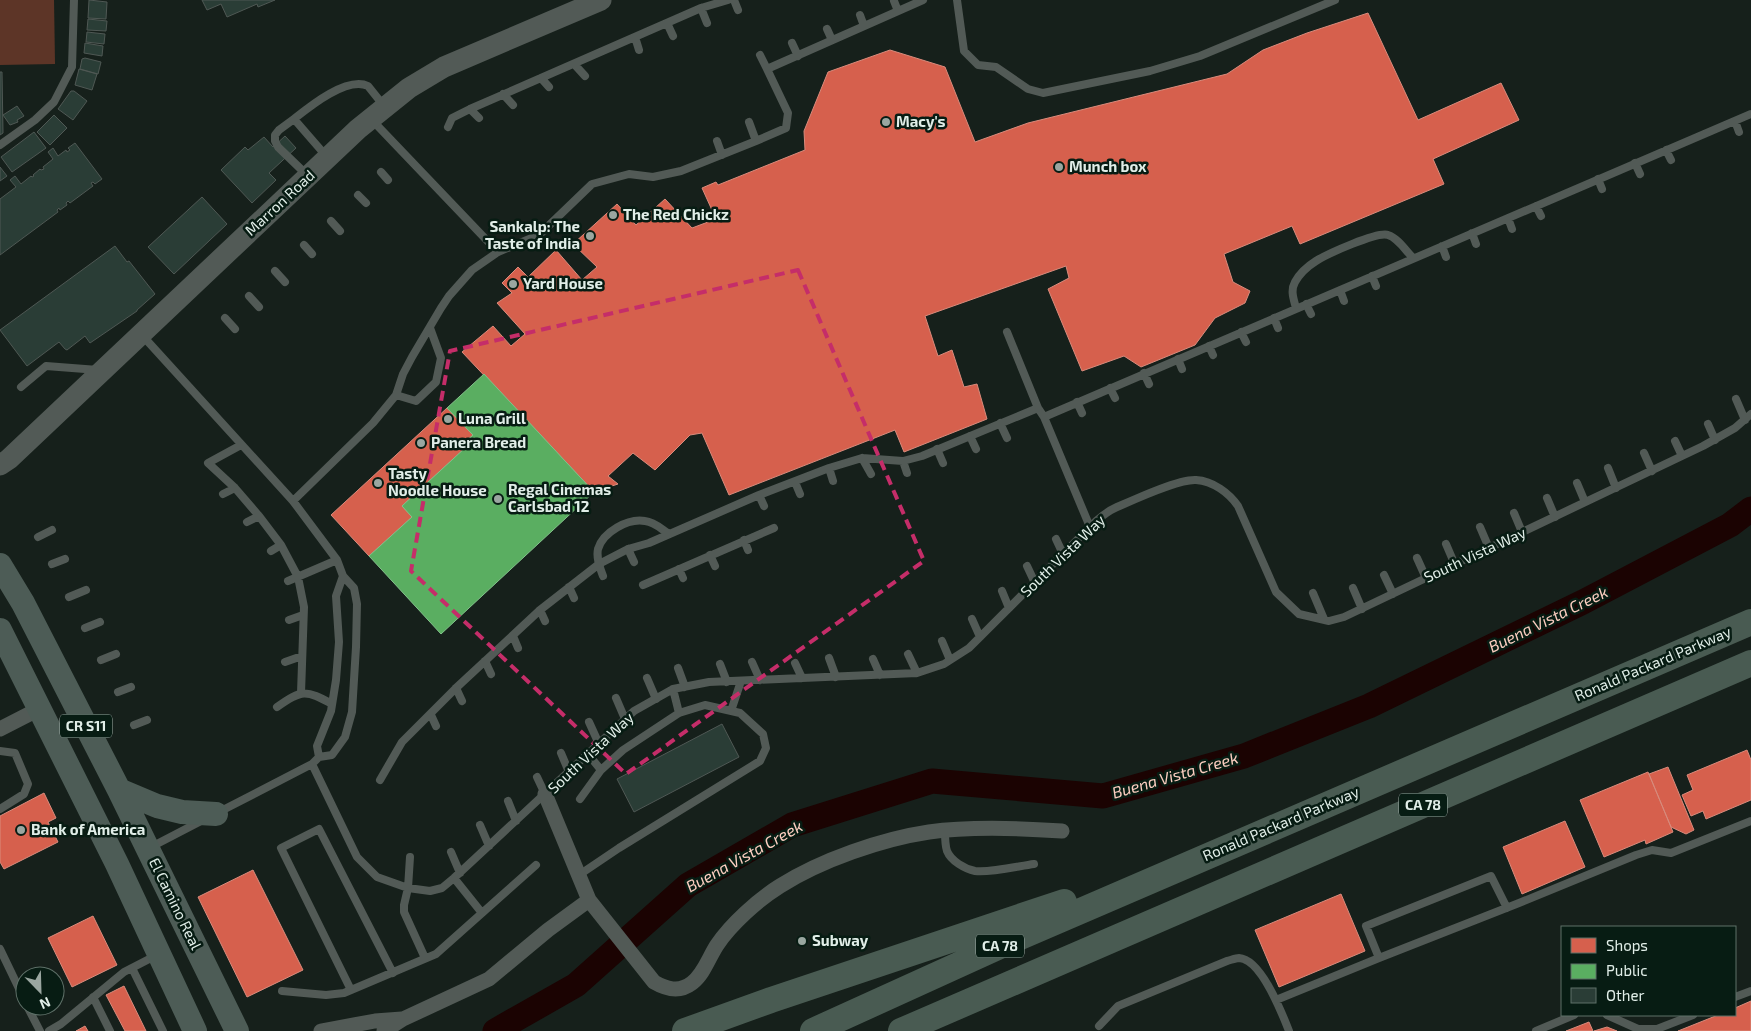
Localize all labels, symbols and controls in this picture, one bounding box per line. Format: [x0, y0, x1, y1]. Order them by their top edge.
place label: Macy's [896, 112, 946, 131]
marker: Macy's [880, 116, 892, 128]
place label: Munch box [1069, 157, 1147, 175]
marker: Munch box [1053, 161, 1065, 173]
street label: Marron Road [241, 166, 318, 239]
place label: The Red Chickz [623, 205, 729, 223]
marker: The Red Chickz [607, 209, 619, 221]
place label: Sankalp: The Taste of India [485, 217, 580, 252]
marker: Sankalp: The Taste of India [584, 230, 596, 242]
place label: Yard House [523, 274, 603, 292]
marker: Yard House [507, 278, 519, 290]
place label: Luna Grill [458, 409, 526, 427]
marker: Luna Grill [442, 413, 454, 425]
place label: Panera Bread [431, 433, 526, 451]
marker: Panera Bread [415, 437, 427, 449]
place label: Tasty Noodle House [388, 464, 487, 499]
marker: Tasty Noodle House [372, 477, 384, 489]
place label: Regal Cinemas Carlsbad 12 [508, 480, 611, 515]
marker: Regal Cinemas Carlsbad 12 [492, 493, 504, 505]
street label: South Vista Way [1016, 510, 1108, 600]
street label: South Vista Way [1421, 523, 1529, 586]
water label: Buena Vista Creek [1485, 581, 1611, 656]
street label: Ronald Packard Parkway [1572, 622, 1734, 704]
street label: South Vista Way [544, 708, 637, 797]
road number: CR S11 [60, 714, 112, 738]
water label: Buena Vista Creek [1110, 747, 1240, 802]
street label: Ronald Packard Parkway [1200, 782, 1362, 864]
road number: CA 78 [1399, 794, 1447, 816]
water label: Buena Vista Creek [682, 816, 805, 895]
place label: Bank of America [31, 820, 145, 838]
marker: Bank of America [15, 824, 27, 836]
street label: El Camino Real [146, 855, 206, 953]
legend [1561, 926, 1736, 1016]
place label: Subway [812, 931, 869, 950]
road number: CA 78 [976, 934, 1024, 958]
marker: Subway [796, 935, 808, 947]
text: Shops [1606, 936, 1648, 954]
text: Public [1606, 961, 1647, 979]
north arrow [15, 966, 65, 1016]
text: Other [1606, 986, 1645, 1004]
text: N [37, 994, 53, 1013]

